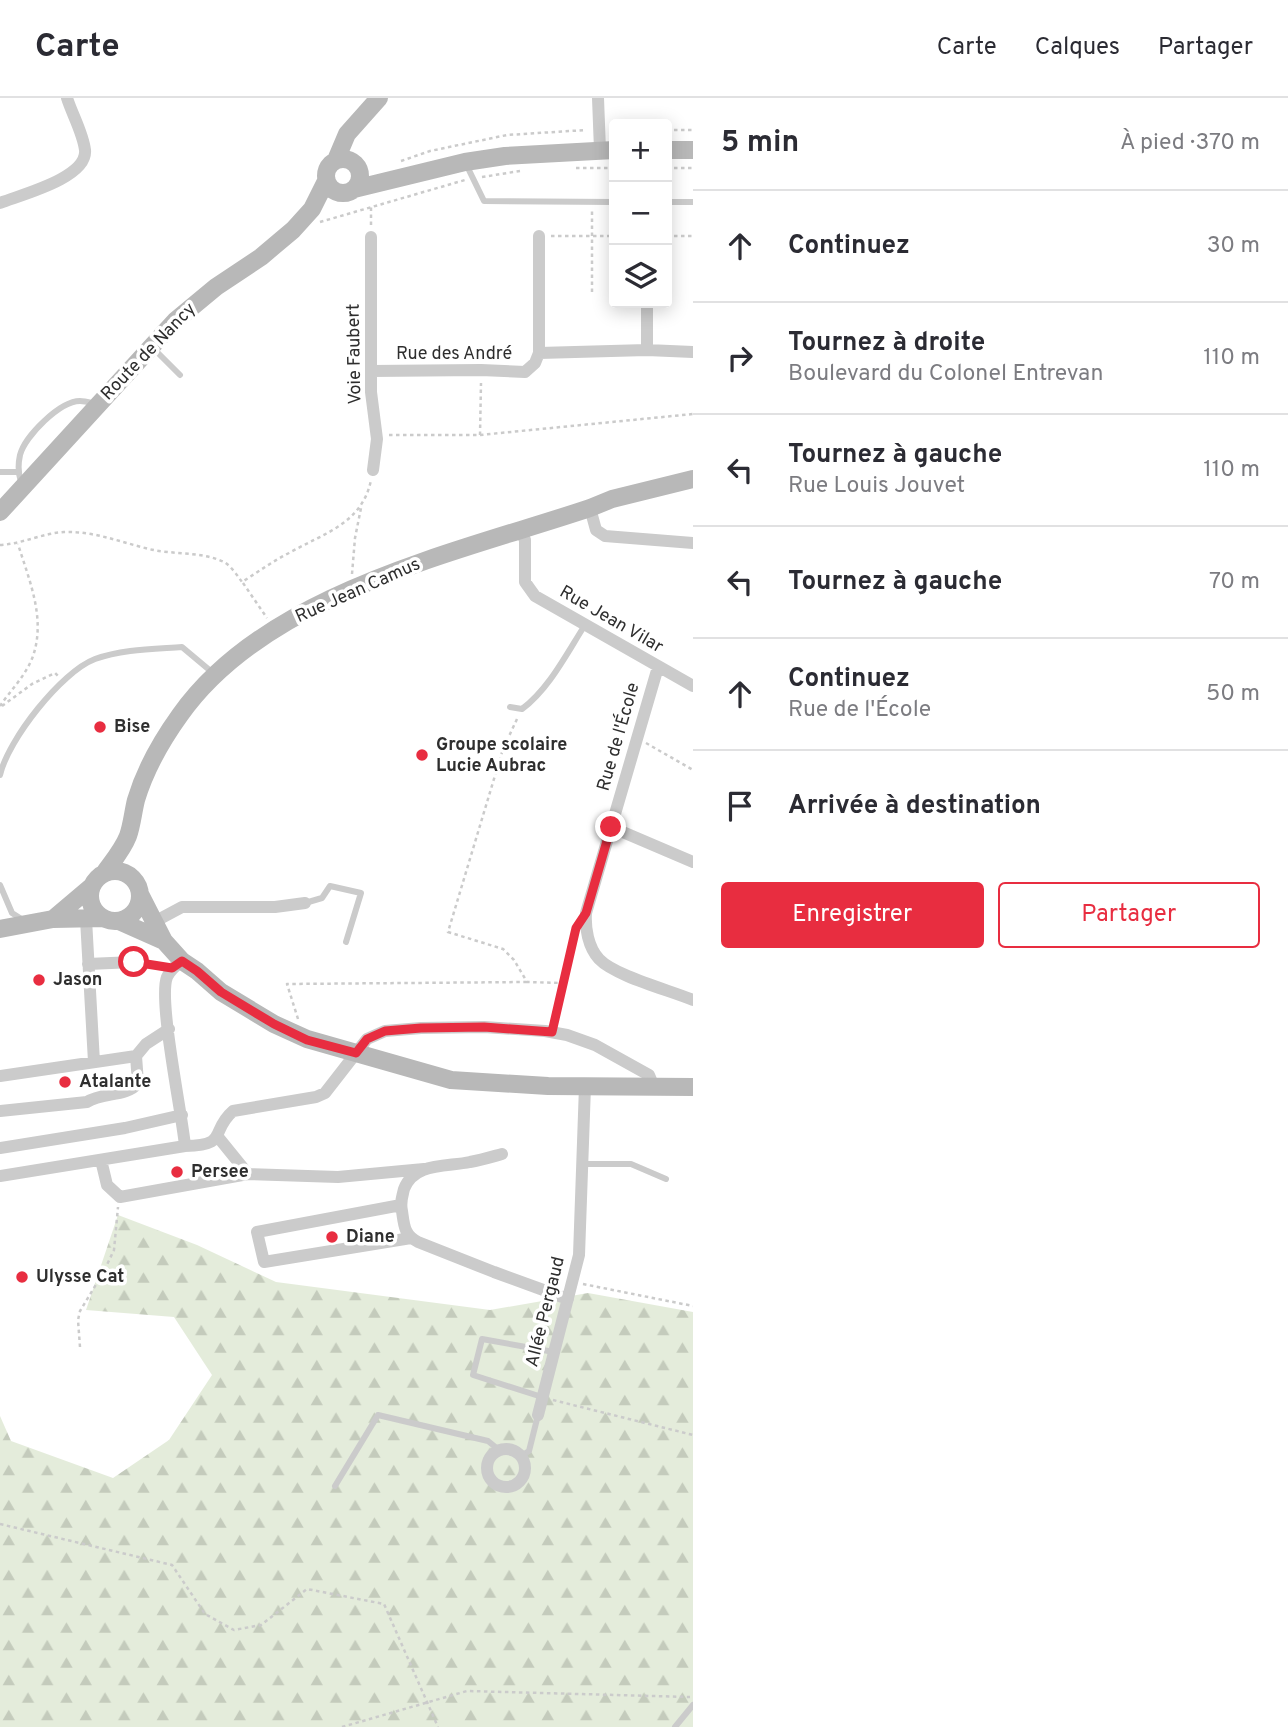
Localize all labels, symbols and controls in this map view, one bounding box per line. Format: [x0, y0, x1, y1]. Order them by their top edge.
text: Carte [35, 27, 120, 69]
text: Carte [937, 33, 997, 63]
text: Calques [1035, 33, 1120, 63]
text: Partager [1158, 33, 1253, 63]
map controls [609, 119, 672, 308]
button: + [609, 119, 672, 182]
text: 5 min [721, 125, 799, 162]
text: À pied · 370 m [1120, 129, 1260, 158]
button: − [609, 182, 672, 245]
icon: ahead [721, 227, 759, 265]
text: Continuez [788, 230, 910, 263]
text: 30 m [1207, 232, 1260, 261]
button: layers [609, 245, 672, 308]
street label: Route de Nancy [97, 298, 201, 406]
street label: Voie Faubert [343, 303, 367, 405]
text: Tournez à droite [788, 327, 985, 360]
icon: right [721, 339, 759, 377]
street label: Rue des André [396, 343, 512, 366]
text: 110 m [1203, 344, 1260, 373]
text: Boulevard du Colonel Entrevan [788, 360, 1103, 389]
text: Tournez à gauche [788, 439, 1002, 472]
icon: left [721, 451, 759, 489]
text: 110 m [1203, 456, 1260, 485]
text: Rue Louis Jouvet [788, 472, 965, 501]
street label: Rue Jean Camus [292, 553, 424, 629]
icon: left [721, 563, 759, 601]
text: Tournez à gauche [788, 566, 1002, 599]
text: 70 m [1209, 568, 1260, 597]
street label: Rue Jean Vilar [555, 581, 667, 659]
text: Continuez [788, 663, 910, 696]
icon: ahead [721, 675, 759, 713]
street label: Rue de l'École [591, 679, 645, 794]
text: 50 m [1206, 680, 1260, 709]
text: Rue de l'École [788, 696, 931, 725]
place label: Bise [114, 716, 150, 739]
marker: Bise [92, 719, 108, 735]
place label: Groupe scolaire Lucie Aubrac [436, 734, 567, 778]
marker: Groupe scolaire Lucie Aubrac [414, 747, 430, 763]
icon: arrive [721, 787, 759, 825]
text: Arrivée à destination [788, 790, 1041, 823]
route end [595, 811, 626, 842]
button: Enregistrer [721, 882, 984, 948]
button: Partager [998, 882, 1260, 948]
route start [118, 946, 149, 977]
place label: Jason [53, 969, 102, 992]
marker: Jason [31, 972, 47, 988]
place label: Atalante [79, 1071, 151, 1094]
marker: Atalante [57, 1074, 73, 1090]
place label: Persee [191, 1161, 249, 1184]
marker: Persee [169, 1164, 185, 1180]
place label: Diane [346, 1226, 395, 1249]
marker: Diane [324, 1229, 340, 1245]
street label: Allée Pergaud [521, 1254, 571, 1370]
place label: Ulysse Cat [36, 1266, 124, 1289]
marker: Ulysse Cat [14, 1269, 30, 1285]

